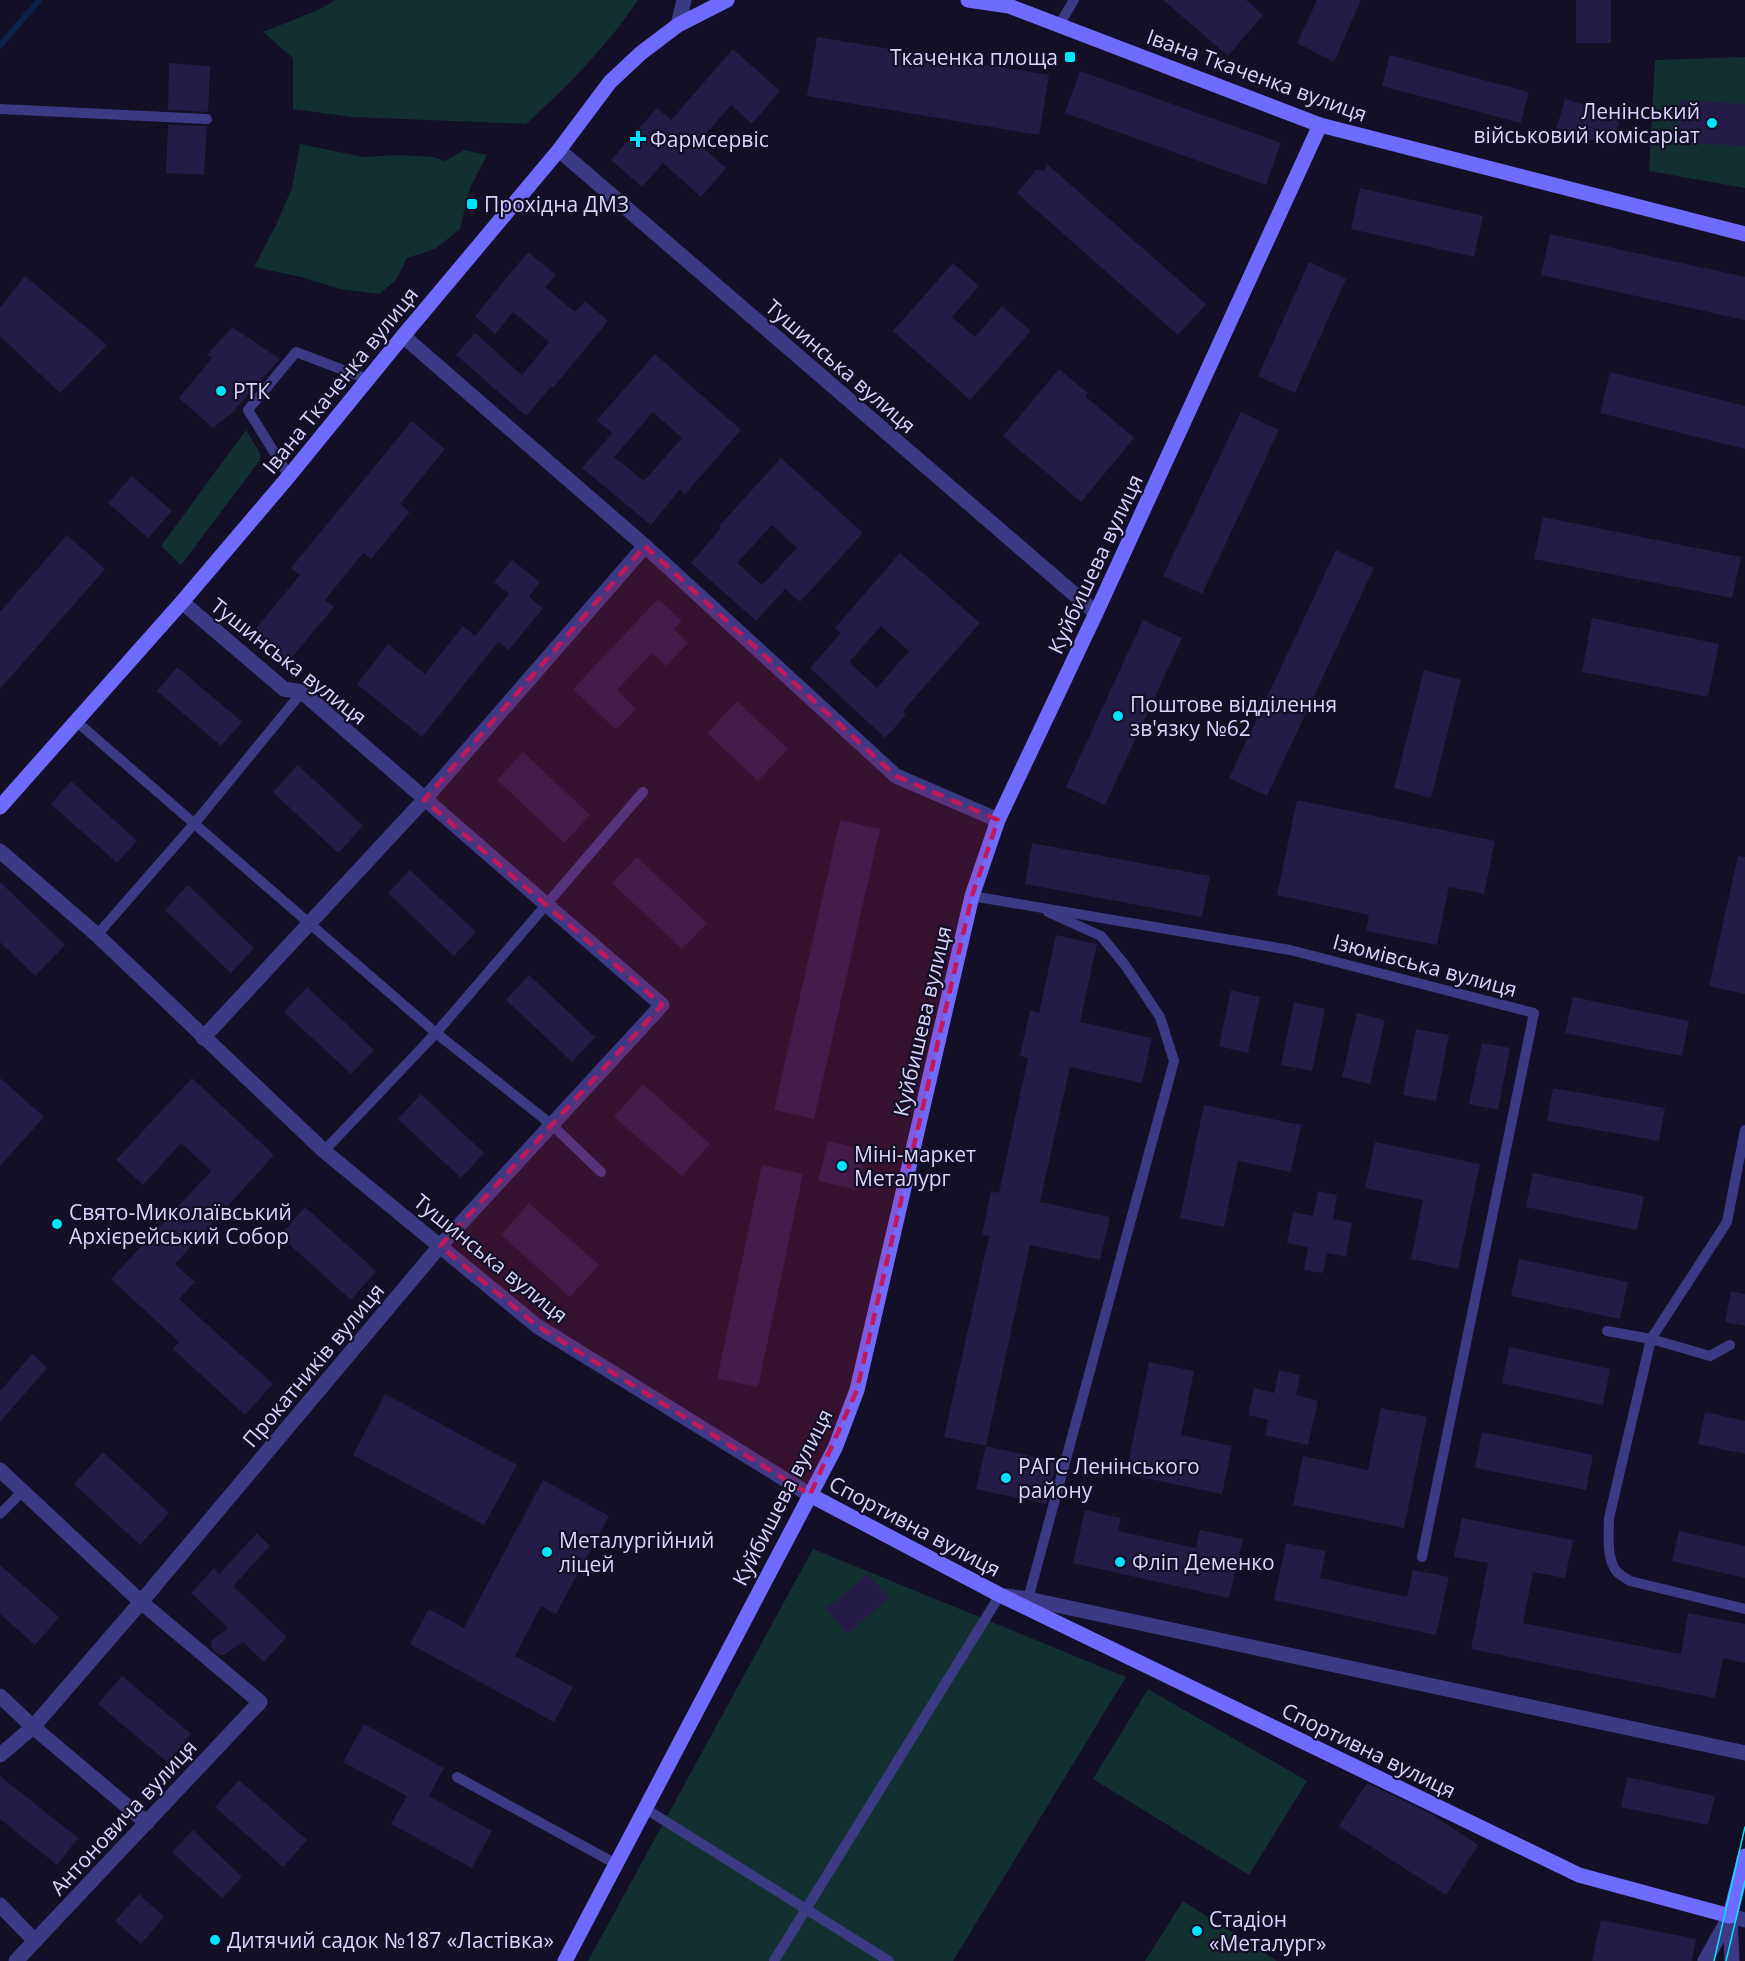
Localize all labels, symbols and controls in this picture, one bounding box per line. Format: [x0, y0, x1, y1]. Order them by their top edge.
street label: Івана Ткаченка вулиця [1143, 22, 1371, 128]
place label: Ткаченка площа [890, 43, 1058, 71]
marker: Ткаченка площа [1063, 50, 1077, 64]
place label: Ленінський військовий комісаріат [1474, 97, 1700, 149]
marker: Ленінський військовий комісаріат [1705, 116, 1719, 130]
place label: Фармсервіс [650, 125, 769, 153]
marker: Фармсервіс [631, 132, 645, 146]
place label: Прохідна ДМЗ [484, 190, 629, 218]
marker: Прохідна ДМЗ [465, 197, 479, 211]
street label: Івана Ткаченка вулиця [256, 281, 424, 479]
street label: Тушинська вулиця [760, 293, 922, 439]
place label: РТК [233, 377, 270, 405]
marker: РТК [214, 384, 228, 398]
street label: Куйбишева вулиця [1041, 470, 1149, 658]
street label: Тушинська вулиця [205, 591, 373, 731]
place label: Поштове відділення зв'язку №62 [1130, 690, 1337, 742]
marker: Поштове відділення зв'язку №62 [1111, 709, 1125, 723]
street label: Куйбишева вулиця [886, 923, 958, 1119]
street label: Ізюмівська вулиця [1330, 927, 1520, 1003]
place label: Міні-маркет Металург [854, 1140, 976, 1192]
marker: Міні-маркет Металург [835, 1159, 849, 1173]
street label: Тушинська вулиця [408, 1187, 574, 1329]
place label: Свято-Миколаївський Архієрейський Собор [69, 1198, 292, 1250]
marker: Свято-Миколаївський Архієрейський Собор [50, 1217, 64, 1231]
street label: Прокатників вулиця [236, 1277, 390, 1453]
street label: Куйбишева вулиця [725, 1404, 839, 1590]
place label: РАГС Ленінського району [1018, 1452, 1200, 1504]
street label: Спортивна вулиця [824, 1469, 1006, 1583]
marker: РАГС Ленінського району [999, 1471, 1013, 1485]
place label: Металургійний ліцей [559, 1526, 714, 1578]
marker: Металургійний ліцей [540, 1545, 554, 1559]
place label: Фліп Деменко [1132, 1548, 1275, 1576]
marker: Фліп Деменко [1113, 1555, 1127, 1569]
street label: Спортивна вулиця [1277, 1696, 1461, 1804]
street label: Антоновича вулиця [44, 1733, 202, 1901]
place label: Стадіон «Металург» [1209, 1905, 1327, 1957]
marker: Стадіон «Металург» [1190, 1924, 1204, 1938]
place label: Дитячий садок №187 «Ластівка» [227, 1926, 554, 1954]
marker: Дитячий садок №187 «Ластівка» [208, 1933, 222, 1947]

